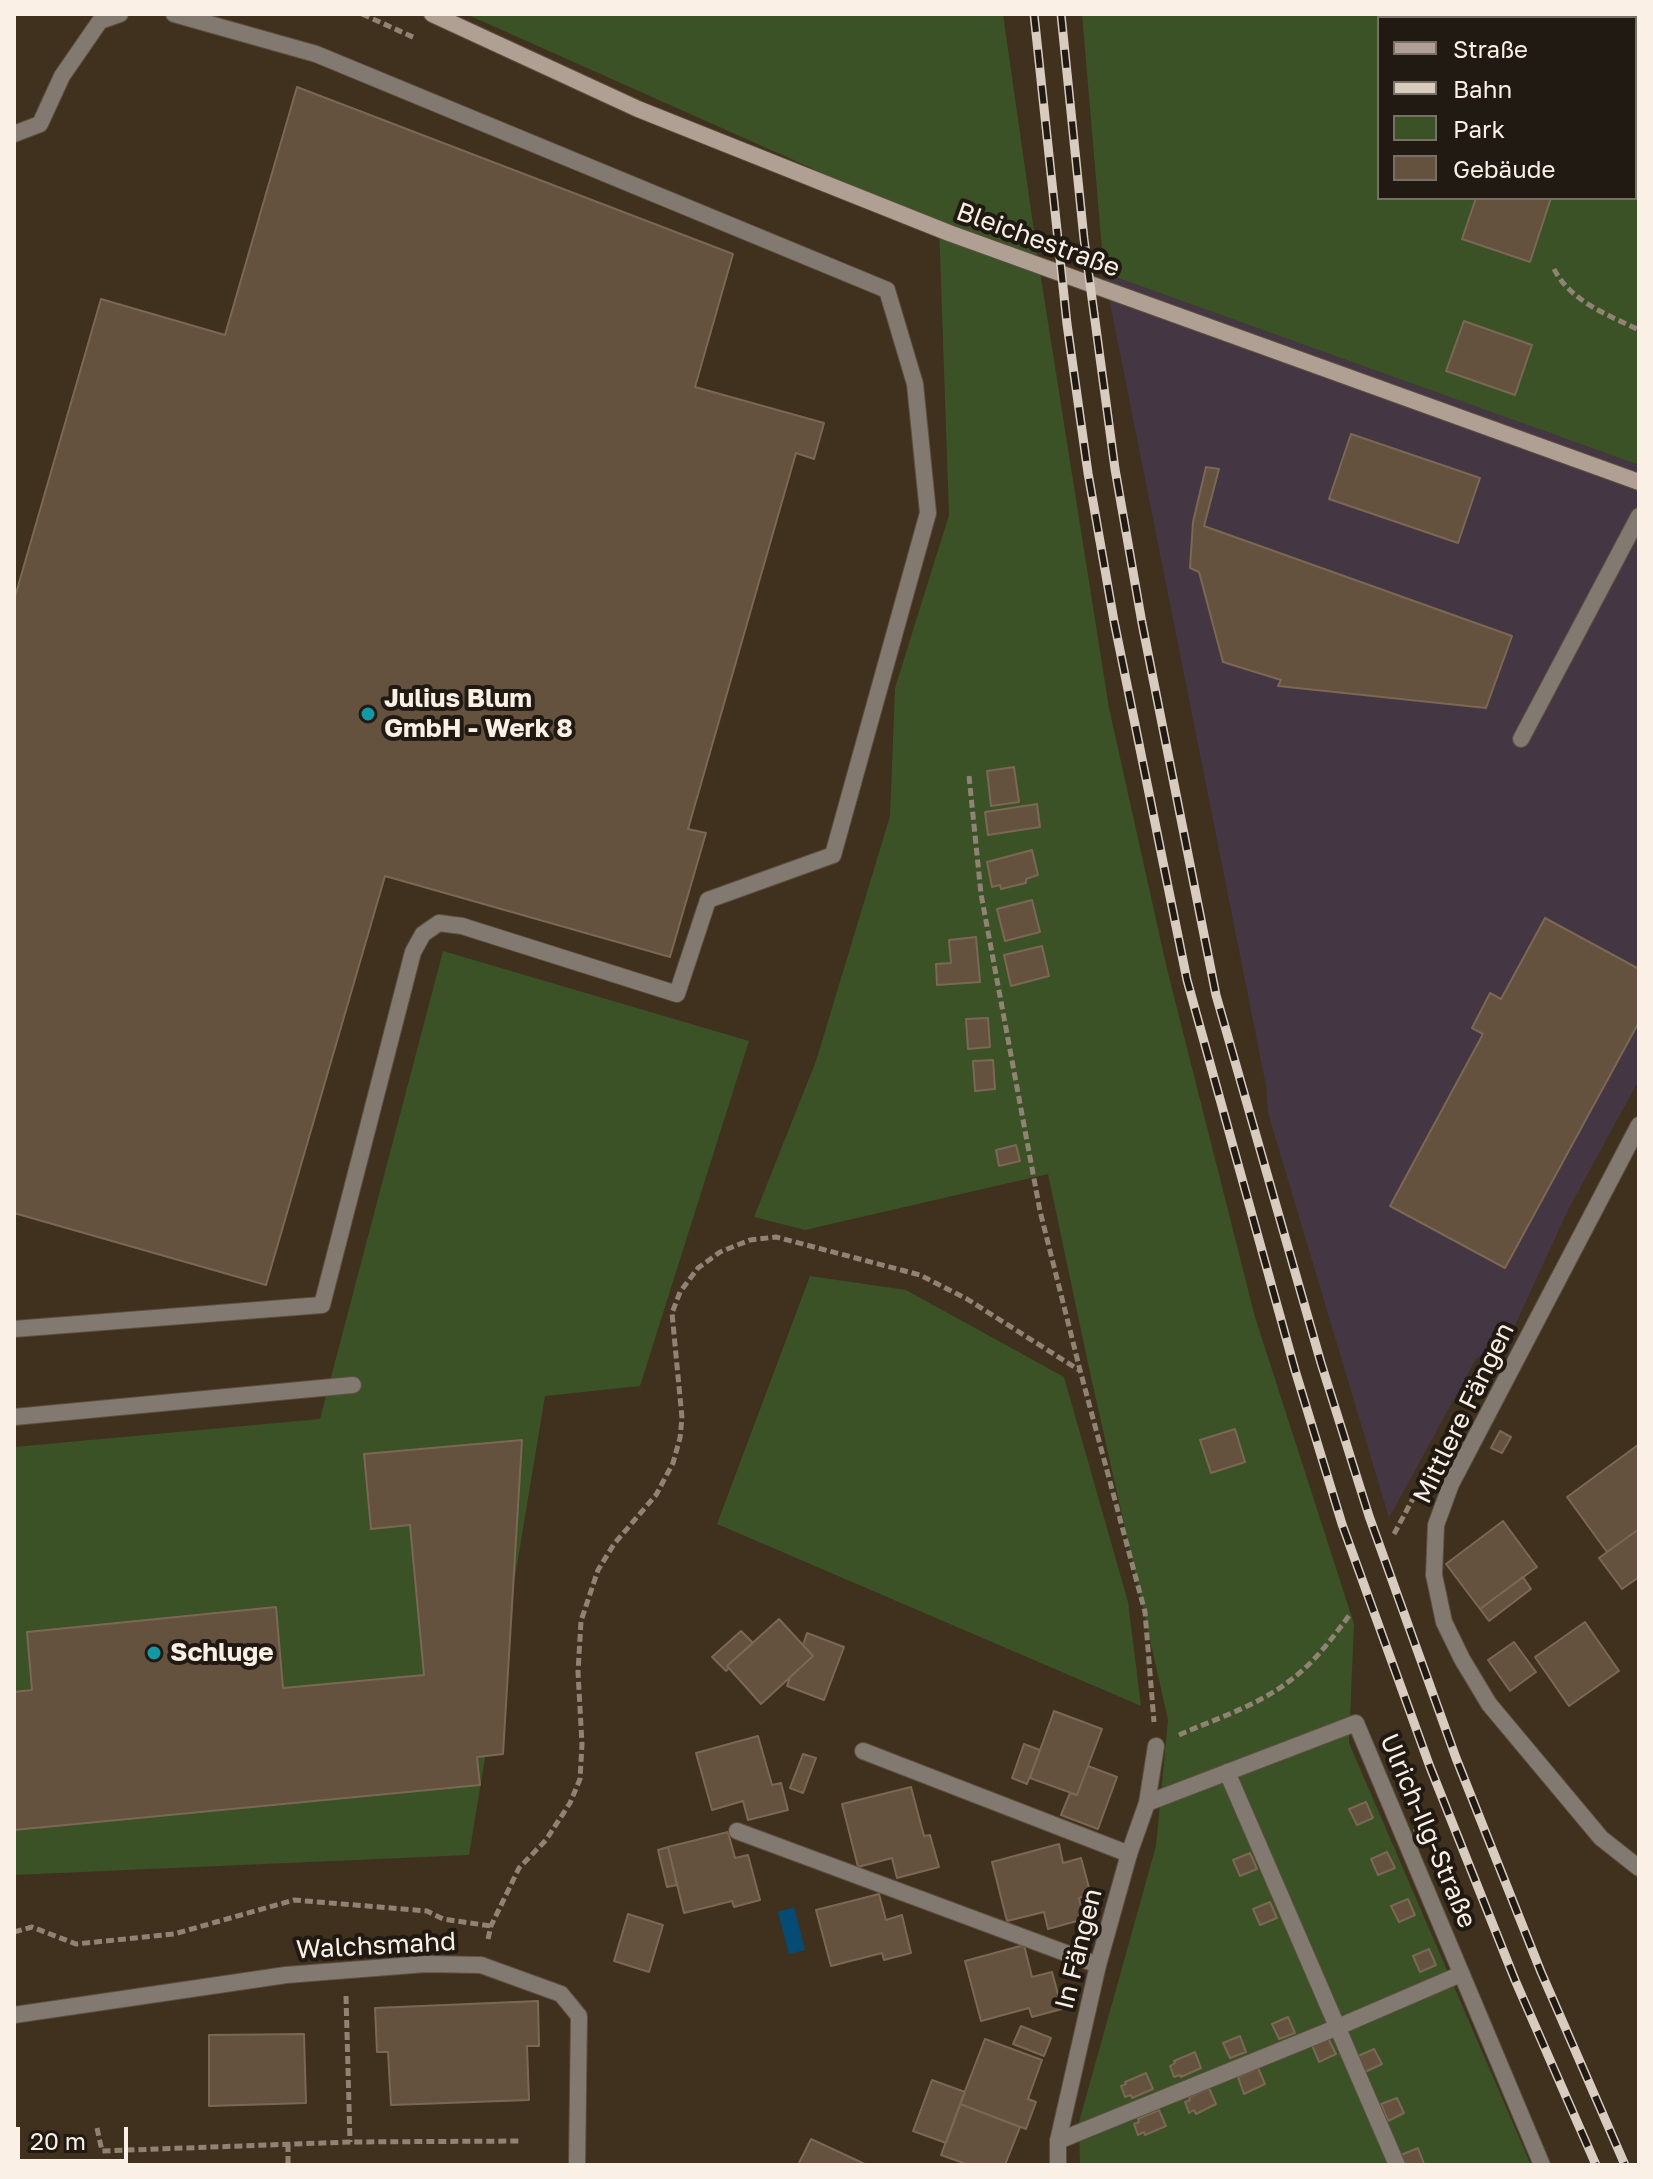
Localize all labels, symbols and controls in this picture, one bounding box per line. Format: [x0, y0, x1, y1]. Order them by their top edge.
legend [1377, 16, 1637, 200]
text: Straße [1453, 34, 1528, 63]
text: Bahn [1453, 74, 1512, 103]
text: Park [1453, 114, 1505, 143]
text: Gebäude [1453, 154, 1555, 183]
street label: Bleichestraße [952, 196, 1124, 284]
place label: Julius Blum GmbH - Werk 8 [384, 683, 573, 744]
marker: Julius Blum GmbH - Werk 8 [359, 705, 377, 723]
street label: Mittlere Fängen [1407, 1318, 1521, 1508]
place label: Schluge [170, 1637, 274, 1669]
marker: Schluge [145, 1644, 163, 1662]
street label: Ulrich-Ilg-Straße [1373, 1729, 1483, 1933]
street label: In Fängen [1049, 1885, 1109, 2013]
street label: Walchsmahd [295, 1926, 457, 1966]
scale bar [20, 2111, 132, 2161]
text: 20 m [30, 2126, 86, 2155]

